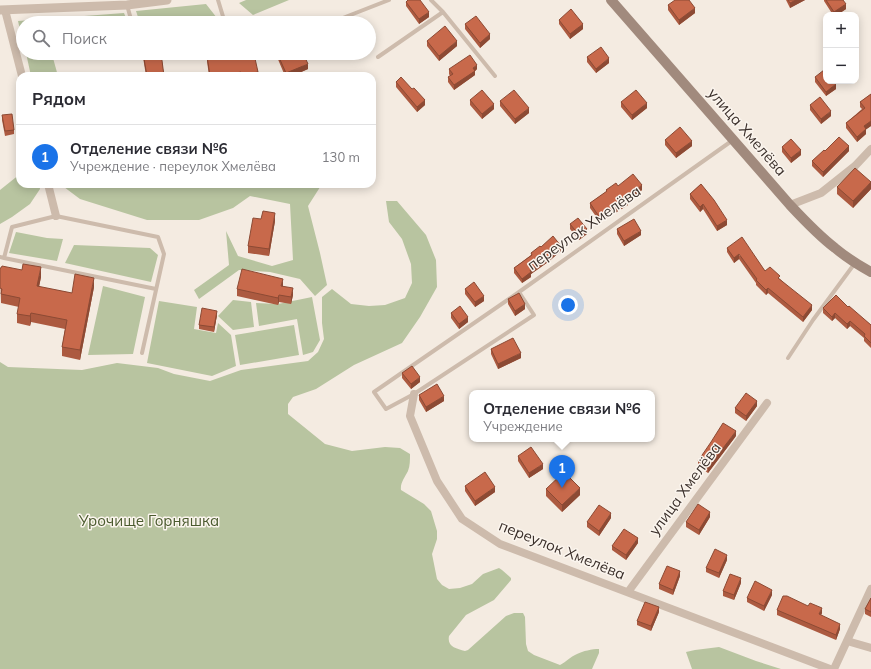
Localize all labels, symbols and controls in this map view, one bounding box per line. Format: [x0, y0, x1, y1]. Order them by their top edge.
map controls [823, 12, 859, 84]
button: + [823, 12, 859, 48]
search box [16, 16, 376, 60]
icon: search [30, 27, 52, 49]
text: Поиск [62, 29, 107, 48]
button: − [823, 48, 859, 84]
street label: улица Хмелёва [704, 84, 791, 180]
text: Рядом [32, 88, 86, 109]
text: Отделение связи №6 [70, 139, 228, 158]
text: 1 [41, 149, 49, 165]
text: 130 m [322, 149, 360, 165]
text: Учреждение · переулок Хмелёва [70, 158, 276, 174]
street label: переулок Хмелёва [523, 181, 644, 274]
your location [558, 295, 578, 315]
popup [469, 390, 655, 442]
text: Отделение связи №6 [483, 399, 641, 418]
text: Учреждение [483, 418, 563, 434]
street label: улица Хмелёва [644, 438, 725, 539]
pin: 1 [549, 455, 575, 488]
park label: Урочище Горняшка [78, 511, 219, 530]
street label: переулок Хмелёва [496, 516, 628, 584]

